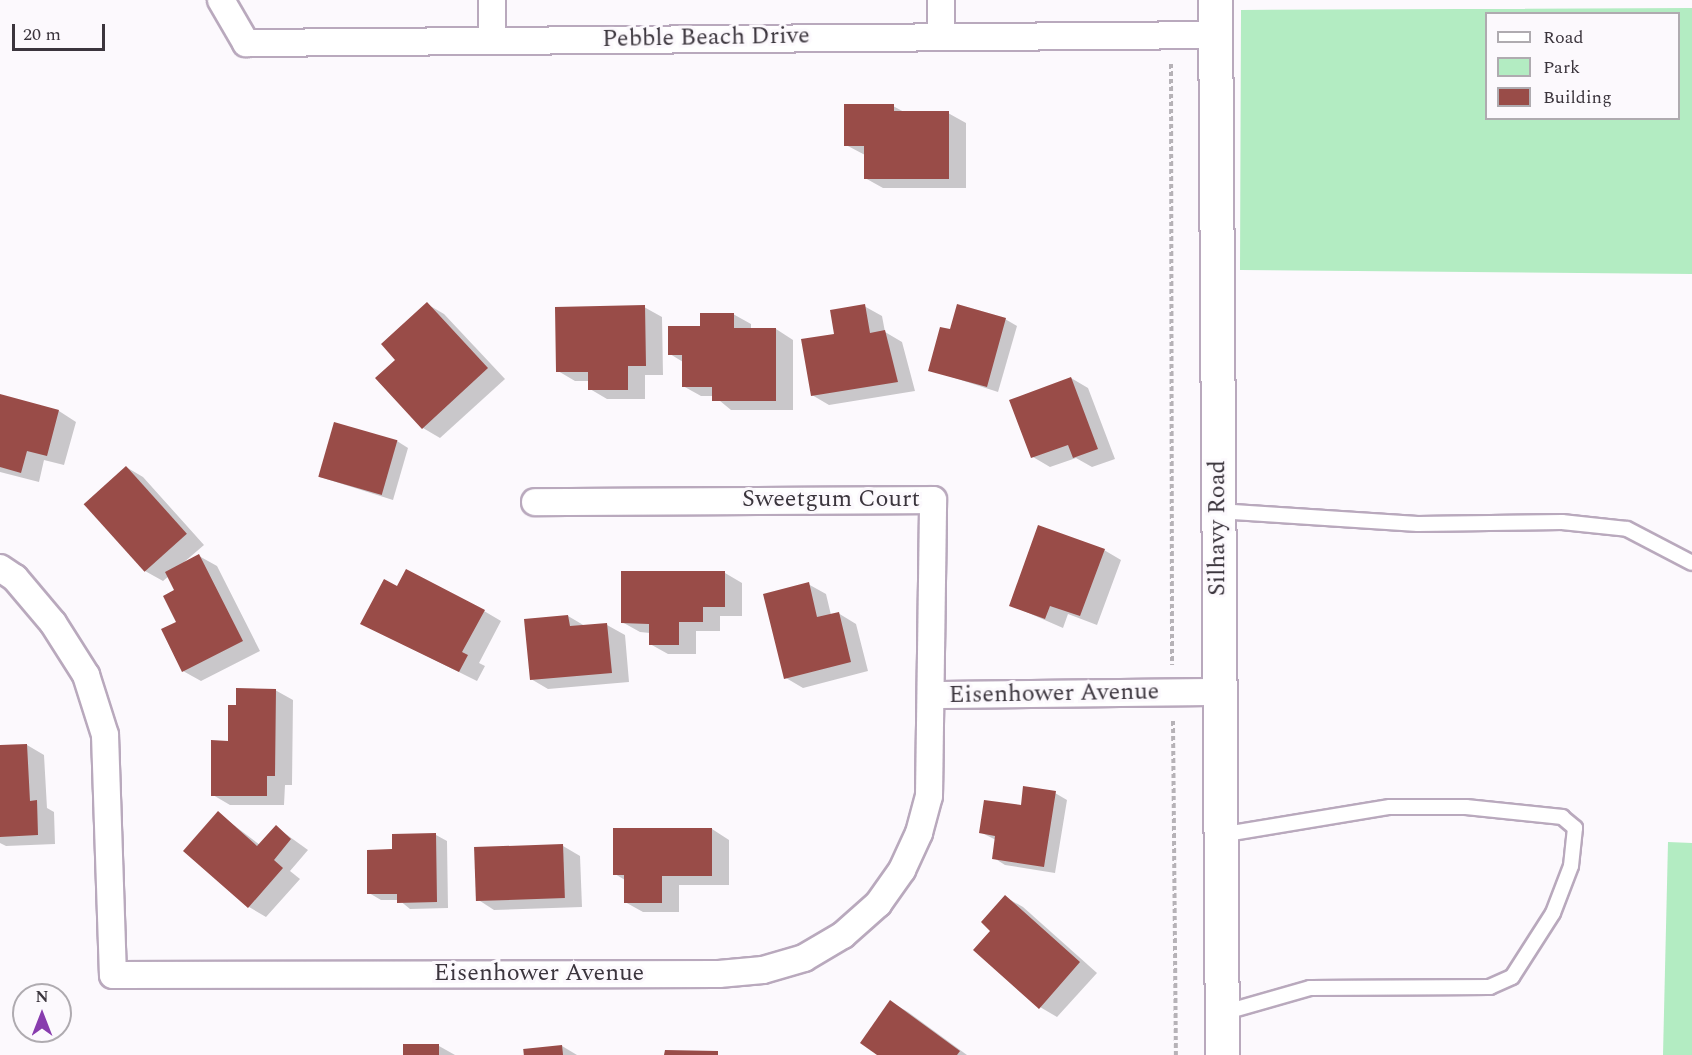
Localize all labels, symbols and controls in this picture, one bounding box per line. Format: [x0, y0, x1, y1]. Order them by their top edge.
scale bar [15, 12, 108, 50]
legend [1485, 12, 1680, 120]
text: 20 m [23, 21, 61, 48]
street label: Pebble Beach Drive [602, 22, 810, 54]
text: Road [1543, 24, 1584, 51]
text: Park [1543, 54, 1580, 81]
text: Building [1543, 84, 1612, 111]
street label: Silhavy Road [1204, 460, 1232, 596]
street label: Sweetgum Court [742, 486, 920, 514]
street label: Eisenhower Avenue [949, 678, 1159, 710]
street label: Eisenhower Avenue [434, 960, 644, 988]
north arrow [12, 983, 72, 1043]
text: N [35, 985, 49, 1009]

